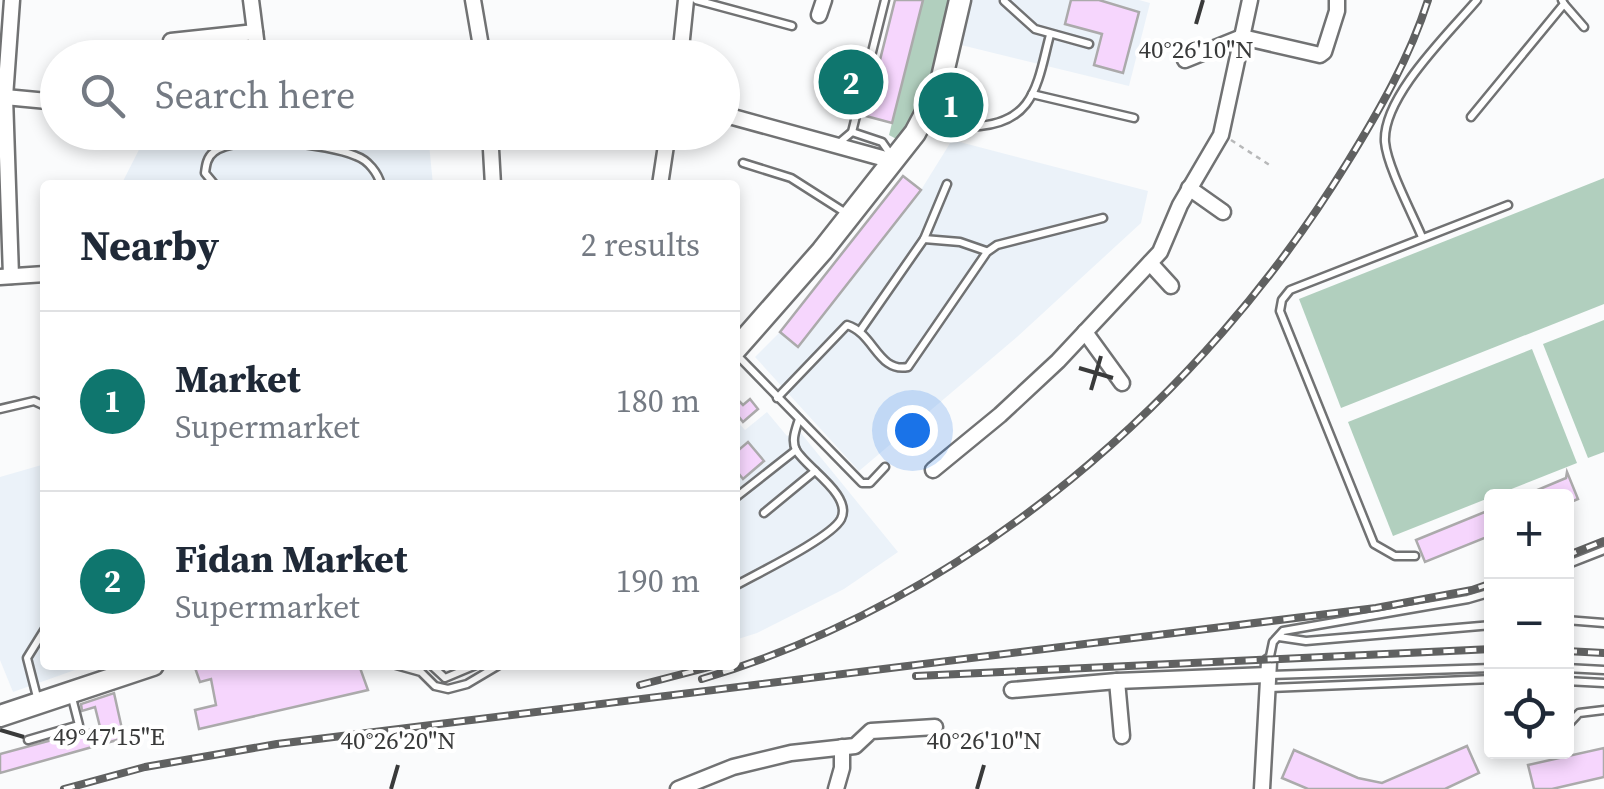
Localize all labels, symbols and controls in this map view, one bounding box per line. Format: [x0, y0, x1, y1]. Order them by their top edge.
text: 40°26'10"N [1138, 32, 1254, 66]
search box [40, 40, 740, 150]
pin: 2 [818, 44, 884, 120]
icon: search [75, 68, 130, 123]
pin: 1 [918, 68, 984, 142]
text: Search here [155, 69, 355, 121]
text: Nearby [80, 216, 219, 274]
text: 2 results [581, 223, 700, 267]
text: Market [175, 353, 301, 405]
text: 1 [104, 379, 121, 423]
text: 180 m [616, 379, 700, 423]
text: Supermarket [175, 405, 360, 449]
your location [887, 405, 938, 456]
map controls [1484, 489, 1574, 759]
button: + [1484, 489, 1574, 579]
text: Fidan Market [175, 533, 408, 585]
text: 2 [104, 559, 121, 603]
text: 190 m [616, 559, 700, 603]
button: − [1484, 579, 1574, 669]
text: Supermarket [175, 585, 360, 629]
button: locate [1484, 669, 1574, 759]
text: 49°47'15"E [53, 719, 165, 753]
text: 40°26'20"N [340, 723, 456, 757]
text: 40°26'10"N [926, 723, 1042, 757]

